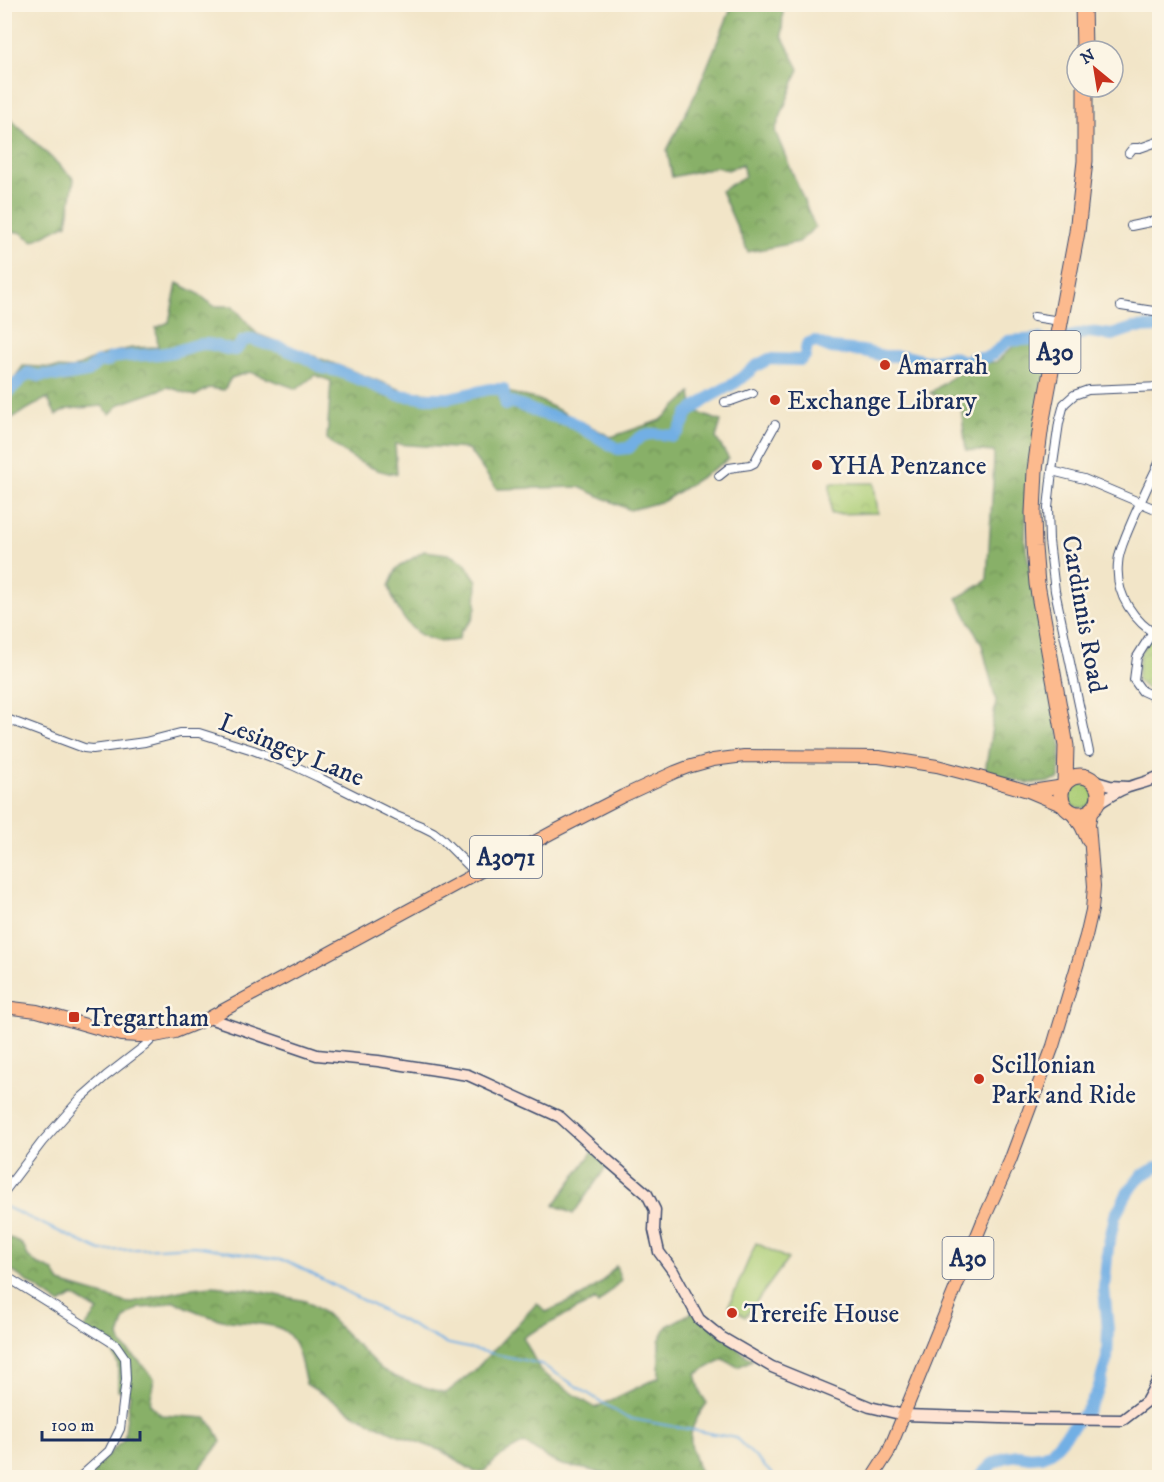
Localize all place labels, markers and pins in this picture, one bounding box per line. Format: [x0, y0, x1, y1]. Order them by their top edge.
place label: Amarrah [897, 350, 989, 383]
marker: Amarrah [878, 358, 892, 372]
place label: Exchange Library [787, 385, 977, 418]
marker: Exchange Library [768, 393, 782, 407]
place label: YHA Penzance [829, 450, 987, 483]
marker: YHA Penzance [810, 458, 824, 472]
place label: Tregartham [86, 1002, 209, 1035]
marker: Tregartham [67, 1010, 81, 1024]
place label: Scillonian Park and Ride [991, 1049, 1136, 1112]
marker: Scillonian Park and Ride [972, 1072, 986, 1086]
place label: Trereife House [744, 1298, 899, 1331]
marker: Trereife House [725, 1306, 739, 1320]

